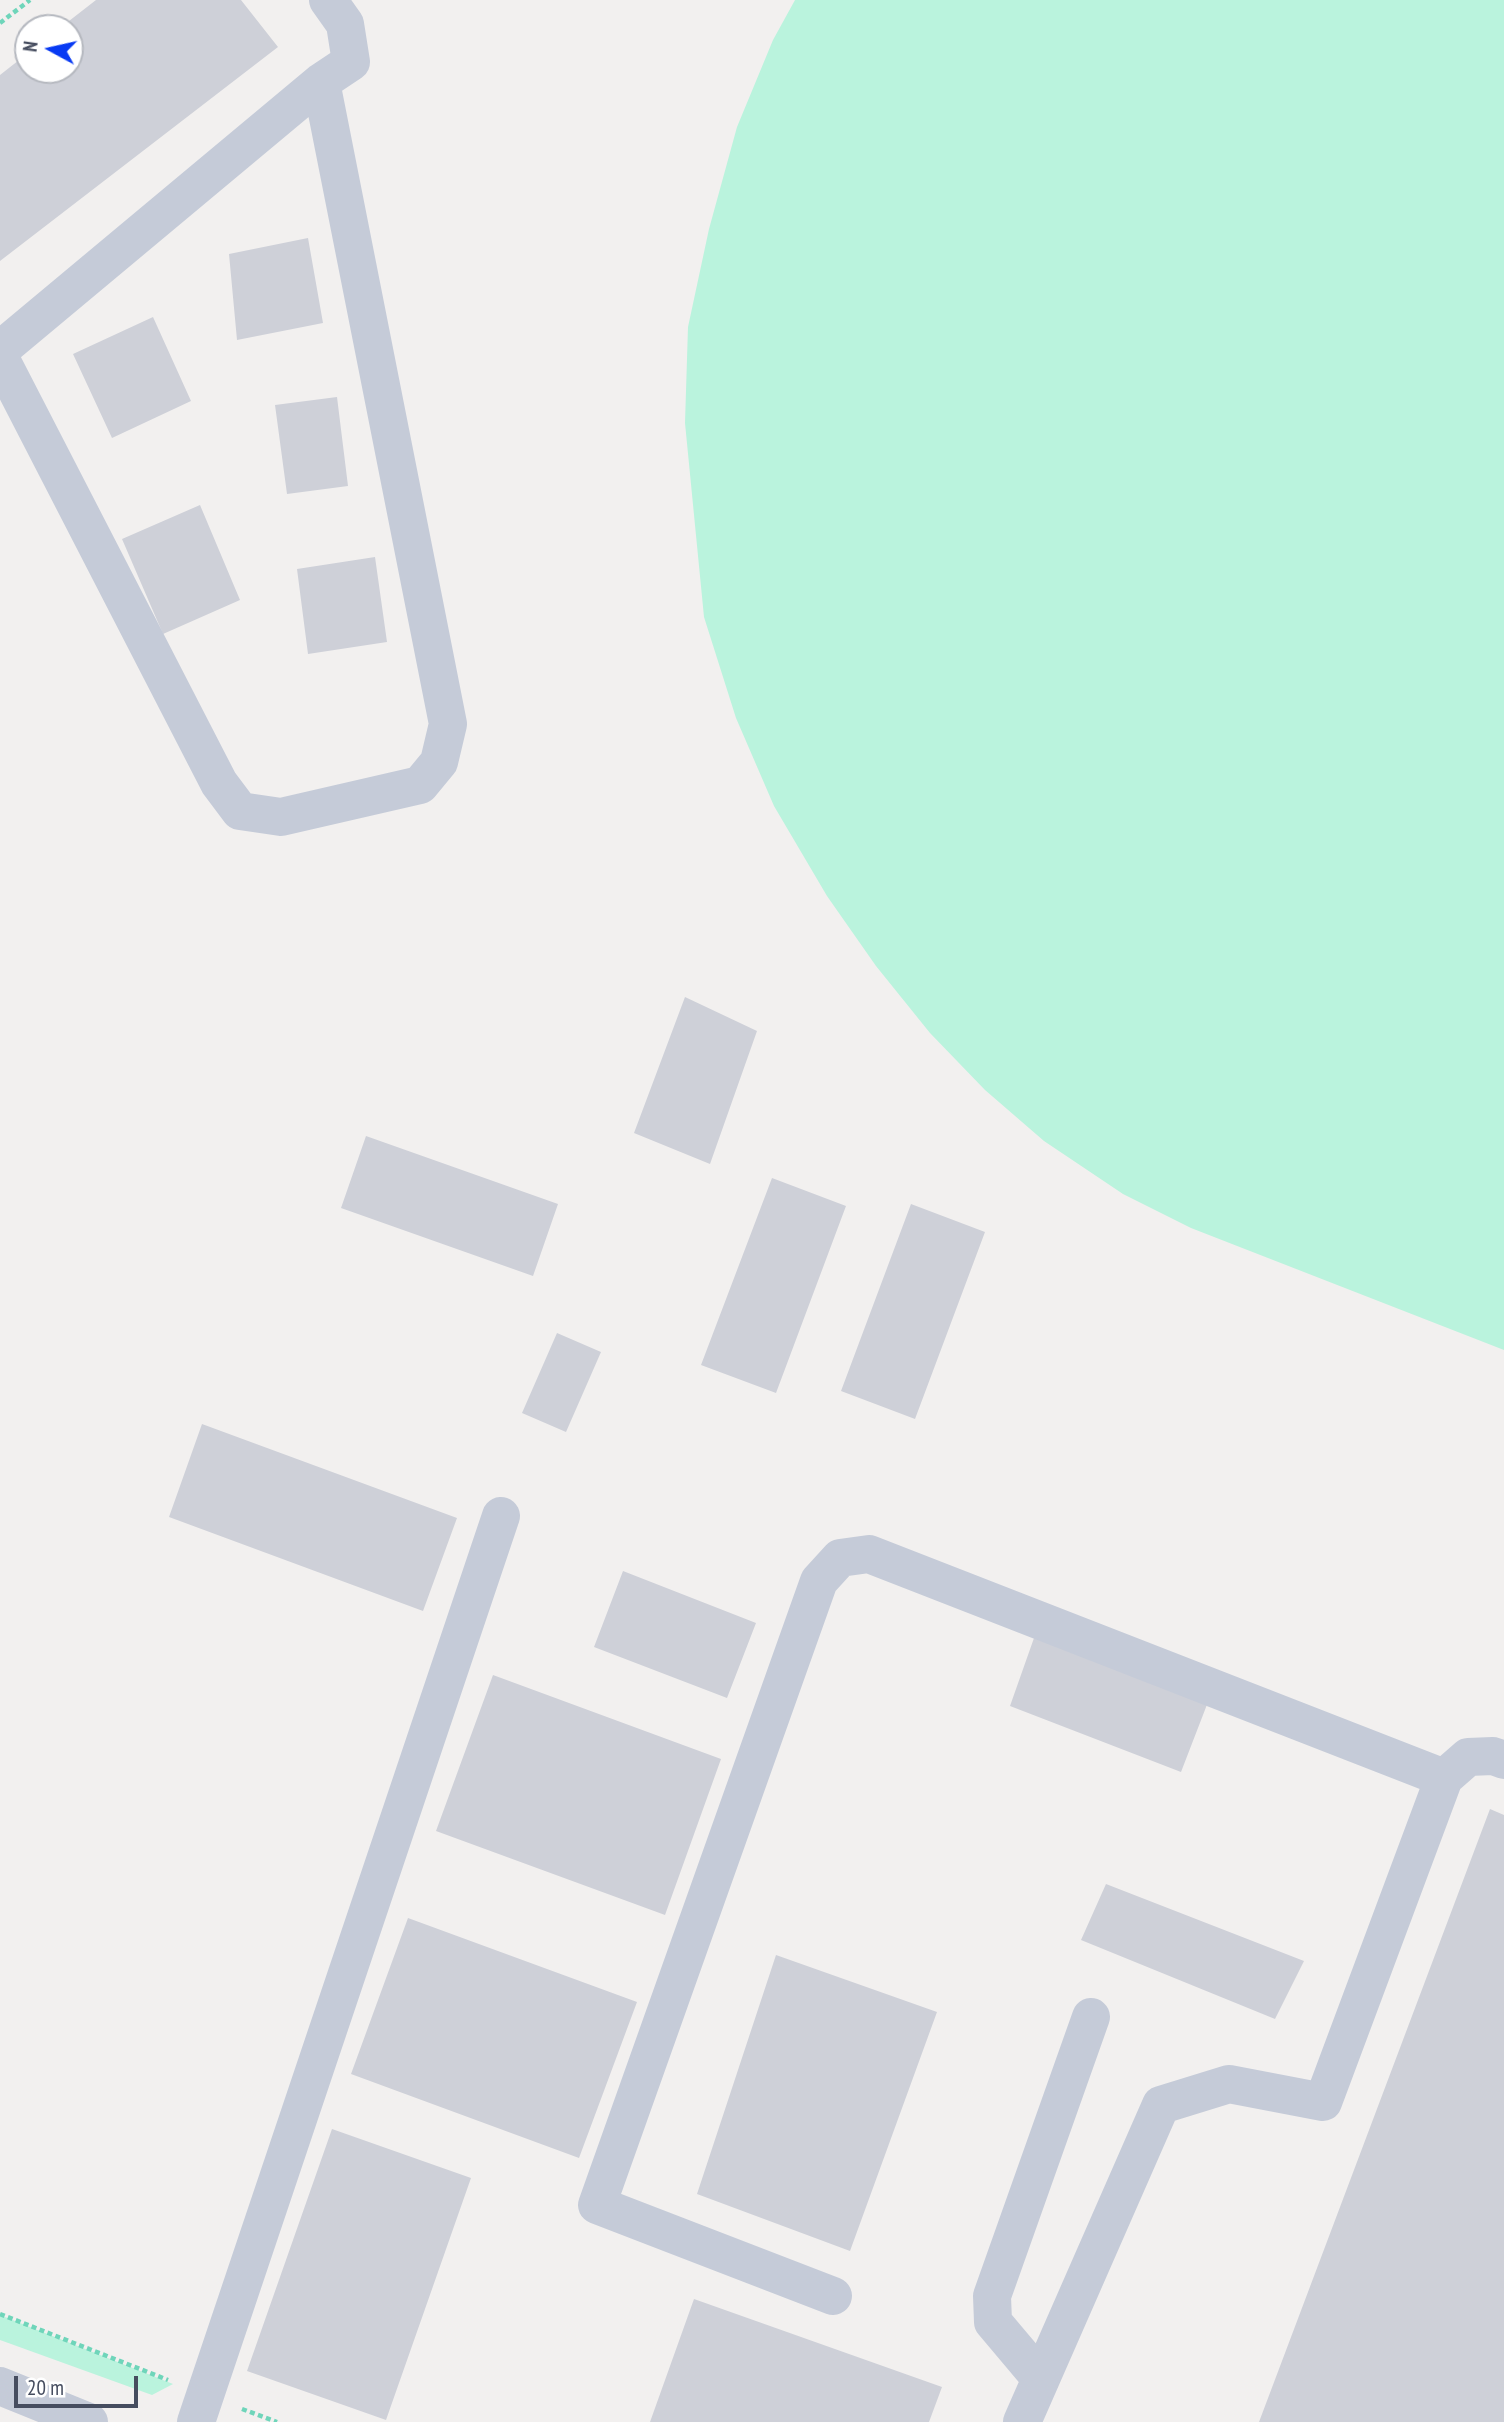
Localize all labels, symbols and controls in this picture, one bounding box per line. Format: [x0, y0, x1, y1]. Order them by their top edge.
north arrow [14, 14, 84, 84]
text: N [18, 40, 43, 53]
scale bar [18, 2362, 142, 2406]
text: 20 m [27, 2374, 64, 2401]

